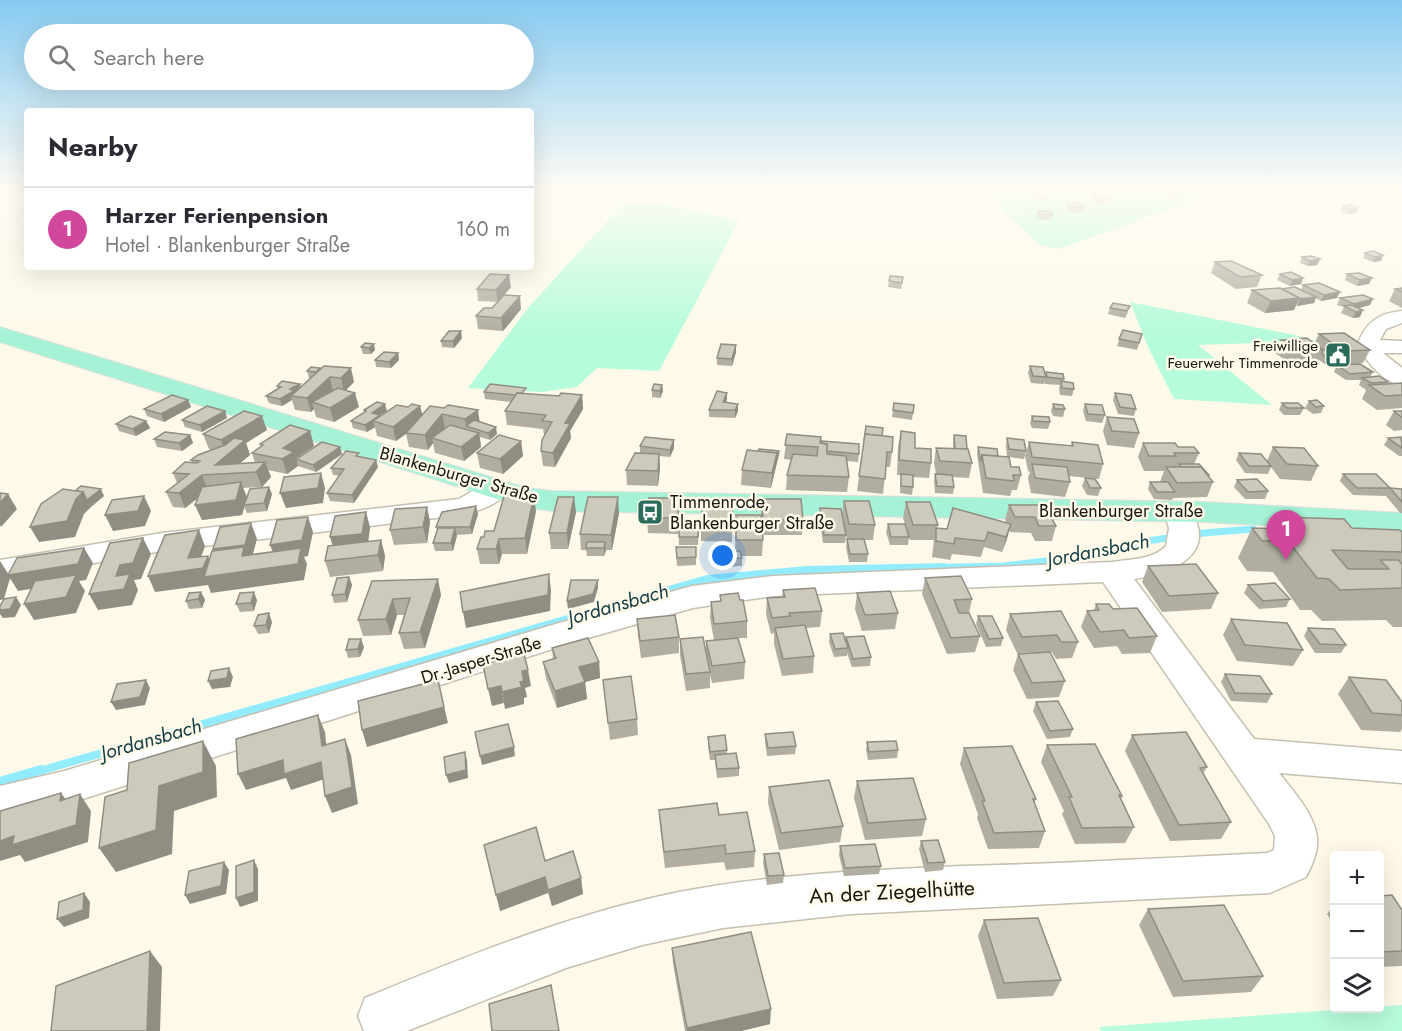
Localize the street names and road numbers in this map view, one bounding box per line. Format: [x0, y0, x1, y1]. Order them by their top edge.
street label: Blankenburger Straße [377, 440, 541, 510]
street label: Blankenburger Straße [1039, 498, 1203, 524]
street label: Dr.-Jasper-Straße [418, 629, 544, 691]
street label: An der Ziegelhütte [808, 873, 976, 911]

